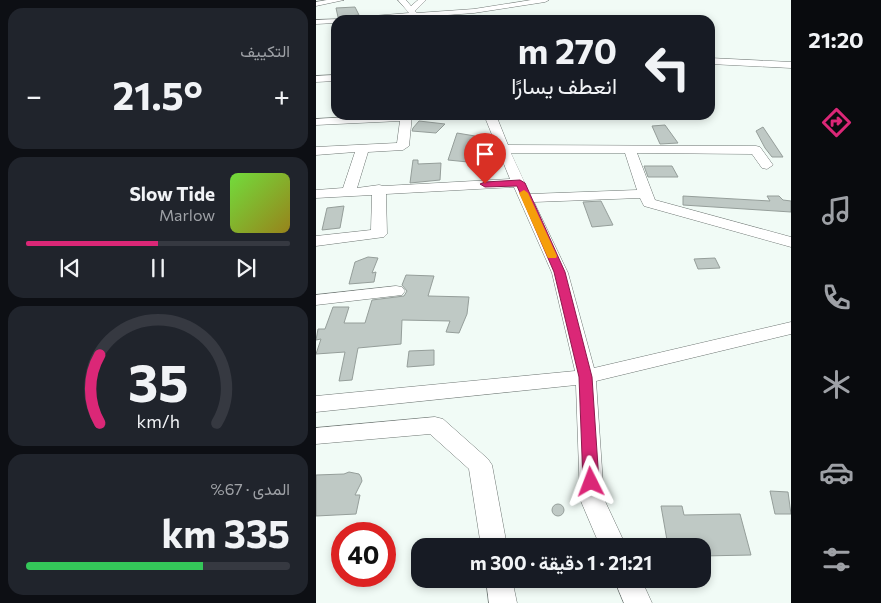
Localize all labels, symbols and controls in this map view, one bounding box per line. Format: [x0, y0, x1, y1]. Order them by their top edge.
text: 21:20 [808, 26, 864, 53]
text: 270 m [518, 28, 617, 71]
icon: left [635, 35, 700, 100]
text: التكييف [240, 41, 290, 60]
text: 21.5° [113, 71, 203, 118]
text: انعطف يسارًا [511, 72, 617, 99]
text: − [26, 78, 42, 112]
text: + [274, 78, 290, 112]
icon: directions [819, 105, 854, 140]
pin [464, 133, 506, 184]
icon: arrive [471, 140, 499, 168]
text: Slow Tide [129, 182, 215, 205]
icon: music [819, 193, 854, 228]
text: Marlow [159, 205, 215, 224]
icon: previous [56, 254, 84, 282]
icon: pause [144, 254, 172, 282]
icon: next [232, 254, 260, 282]
icon: phone [819, 280, 854, 315]
text: 35 [128, 349, 188, 413]
icon: climate [819, 367, 854, 402]
text: km/h [136, 410, 180, 432]
position arrow [564, 455, 616, 507]
icon: car [819, 455, 854, 490]
text: المدى · 67% [211, 479, 290, 498]
text: 335 km [162, 509, 290, 556]
speed limit sign: 40 [331, 522, 396, 587]
icon: filters [819, 542, 854, 577]
text: 21:21 · 1 دقيقة · 300 m [470, 551, 652, 574]

